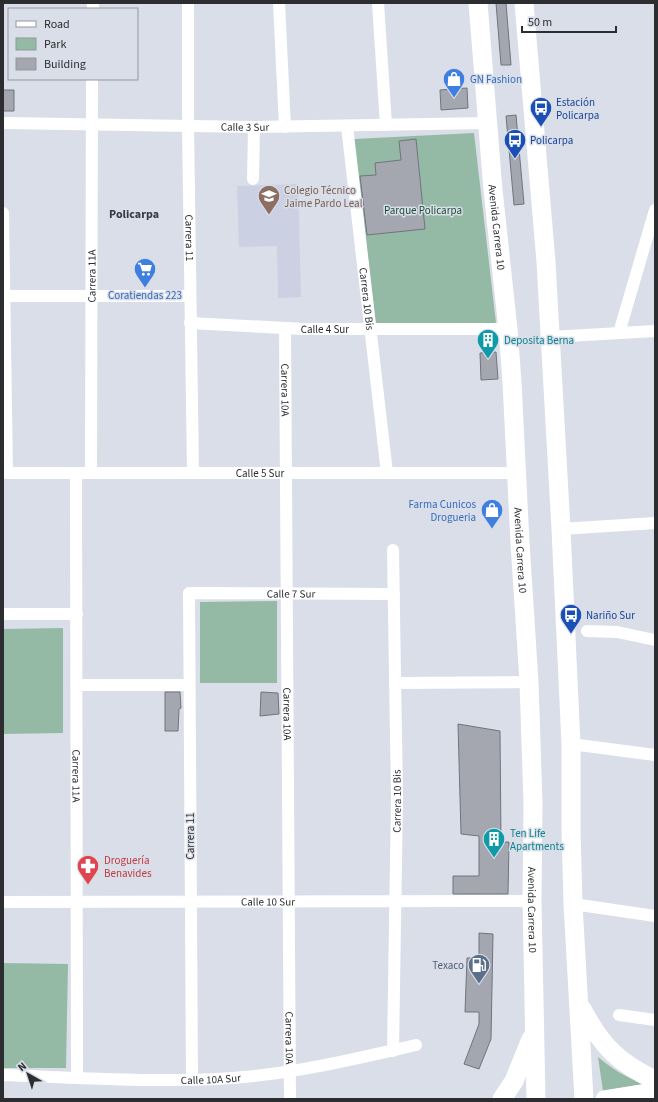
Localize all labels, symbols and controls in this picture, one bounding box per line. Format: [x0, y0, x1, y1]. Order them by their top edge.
legend [8, 8, 138, 80]
scale bar [522, 8, 616, 34]
text: 50 m [528, 14, 552, 31]
text: Road [44, 16, 70, 33]
text: Park [44, 36, 66, 53]
text: Building [44, 56, 86, 73]
shop icon: GN Fashion [441, 66, 467, 99]
place label: GN Fashion [470, 72, 522, 87]
bus stop icon: Estación Policarpa [528, 95, 554, 128]
place label: Estación Policarpa [556, 95, 599, 123]
street label: Calle 3 Sur [221, 119, 270, 135]
bus stop icon: Policarpa [502, 127, 528, 160]
place label: Policarpa [530, 133, 573, 148]
school or university icon: Colegio Técnico Jaime Pardo Leal [256, 183, 282, 216]
place label: Colegio Técnico Jaime Pardo Leal [284, 183, 363, 211]
street label: Avenida Carrera 10 [485, 184, 509, 271]
park label: Parque Policarpa [384, 203, 462, 218]
district label: Policarpa [109, 206, 159, 223]
street label: Carrera 11 [182, 214, 197, 262]
street label: Carrera 11A [84, 249, 99, 303]
supermarket icon: Coratiendas 223 [132, 256, 158, 289]
street label: Carrera 10 Bis [356, 267, 378, 331]
place label: Coratiendas 223 [108, 288, 182, 303]
street label: Calle 4 Sur [300, 321, 349, 337]
building icon: Deposita Berna [475, 327, 501, 360]
place label: Deposita Berna [504, 333, 574, 348]
street label: Carrera 10A [278, 363, 293, 417]
street label: Calle 5 Sur [236, 466, 284, 481]
place label: Farma Cunicos Drogueria [409, 497, 476, 525]
shop icon: Farma Cunicos Drogueria [479, 497, 505, 530]
street label: Avenida Carrera 10 [511, 507, 531, 594]
street label: Calle 7 Sur [267, 586, 315, 601]
bus stop icon: Nariño Sur [558, 602, 584, 635]
place label: Nariño Sur [586, 608, 635, 623]
street label: Carrera 10A [280, 687, 295, 741]
street label: Carrera 11A [69, 749, 84, 803]
street label: Carrera 10 Bis [389, 769, 405, 833]
street label: Carrera 11 [183, 812, 198, 860]
building icon: Ten Life Apartments [481, 826, 507, 859]
place label: Ten Life Apartments [510, 826, 564, 854]
pharmacy icon: Droguería Benavides [75, 853, 101, 886]
place label: Droguería Benavides [104, 853, 152, 881]
street label: Avenida Carrera 10 [524, 867, 541, 953]
street label: Calle 10 Sur [241, 894, 295, 909]
fuel station icon: Texaco [466, 952, 492, 985]
place label: Texaco [432, 958, 464, 973]
street label: Carrera 10A [282, 1011, 297, 1065]
north arrow [8, 1054, 48, 1094]
text: N [14, 1058, 30, 1075]
street label: Calle 10A Sur [181, 1070, 242, 1087]

